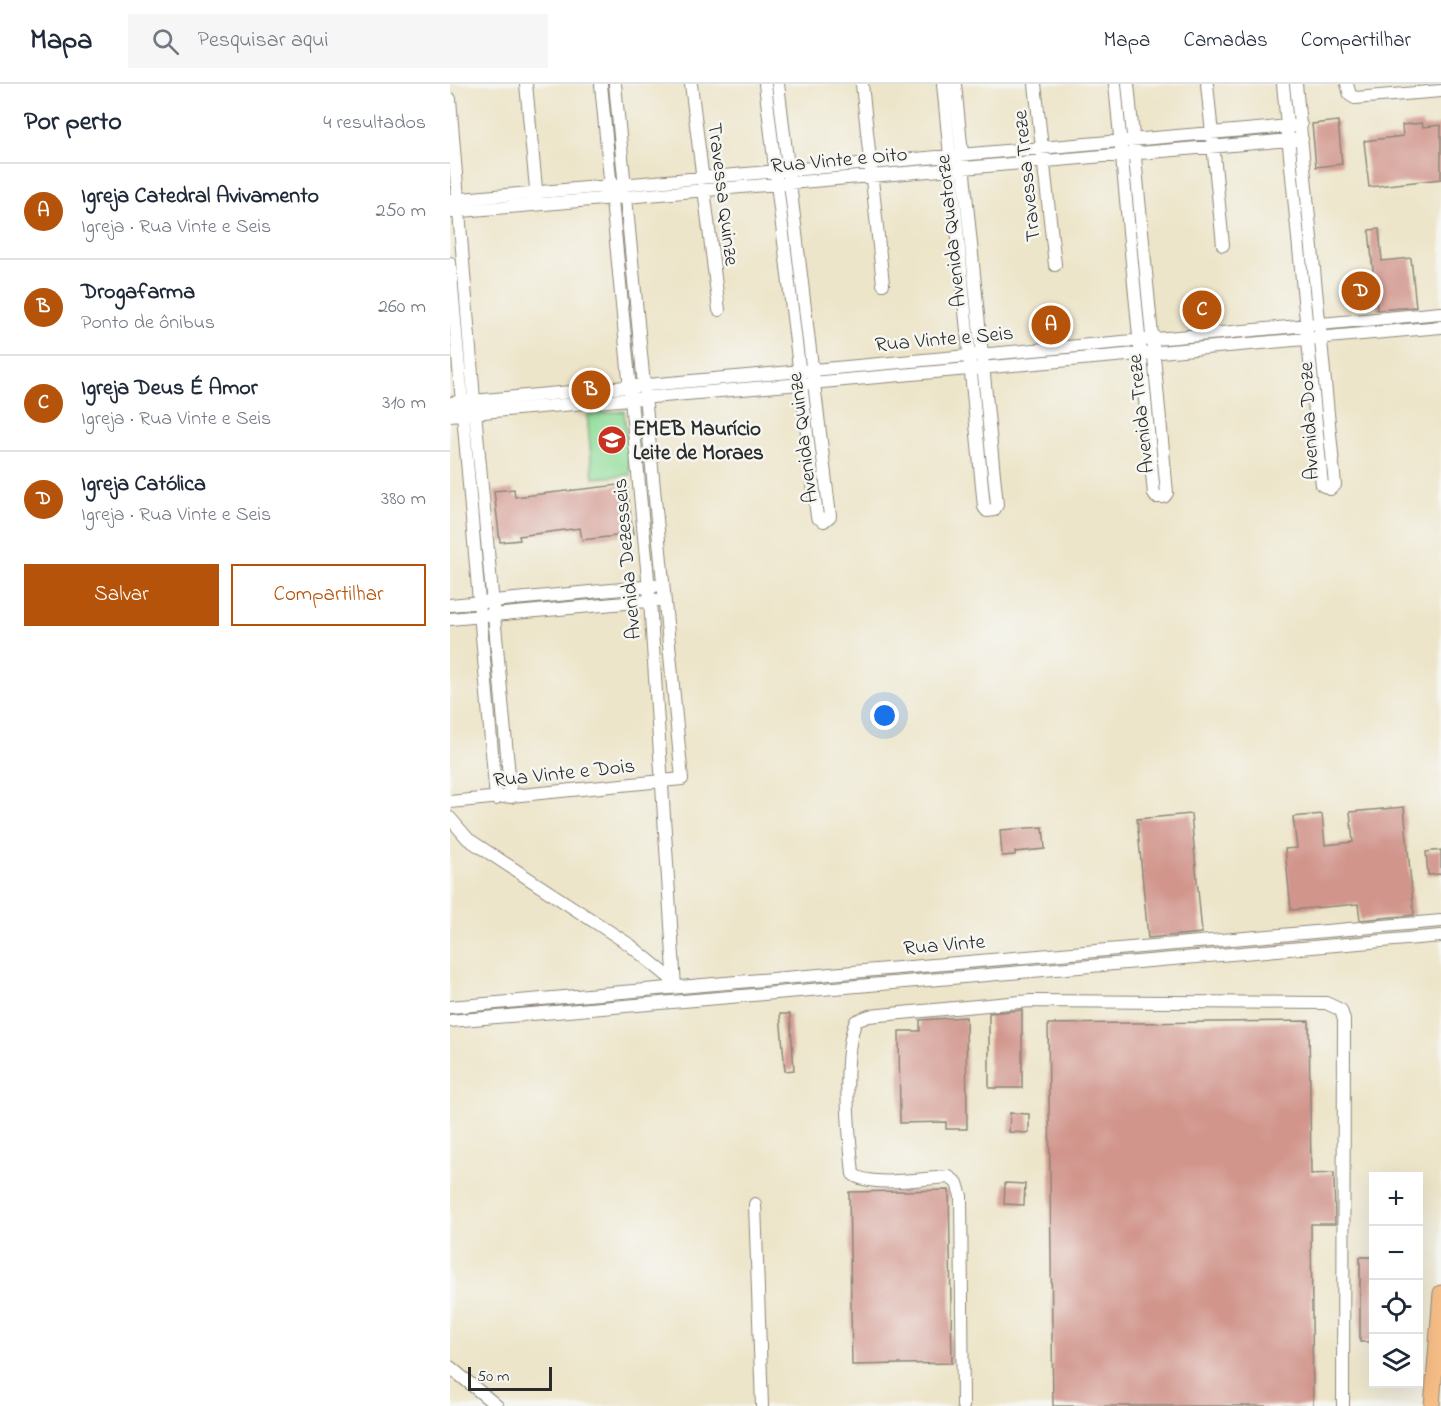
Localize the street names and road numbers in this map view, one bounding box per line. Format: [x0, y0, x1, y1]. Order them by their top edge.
street label: Travessa Treze [1006, 108, 1050, 243]
street label: Travessa Quinze [698, 121, 746, 268]
street label: Rua Vinte e Oito [770, 140, 909, 182]
street label: Avenida Quatorze [929, 153, 975, 308]
street label: Rua Vinte e Seis [874, 319, 1015, 361]
street label: Avenida Treze [1121, 352, 1163, 475]
street label: Avenida Doze [1292, 361, 1328, 481]
street label: Avenida Quinze [781, 370, 827, 505]
street label: Avenida Dezesseis [606, 477, 650, 641]
street label: Rua Vinte e Dois [492, 752, 637, 796]
street label: Rua Vinte [902, 927, 987, 964]

